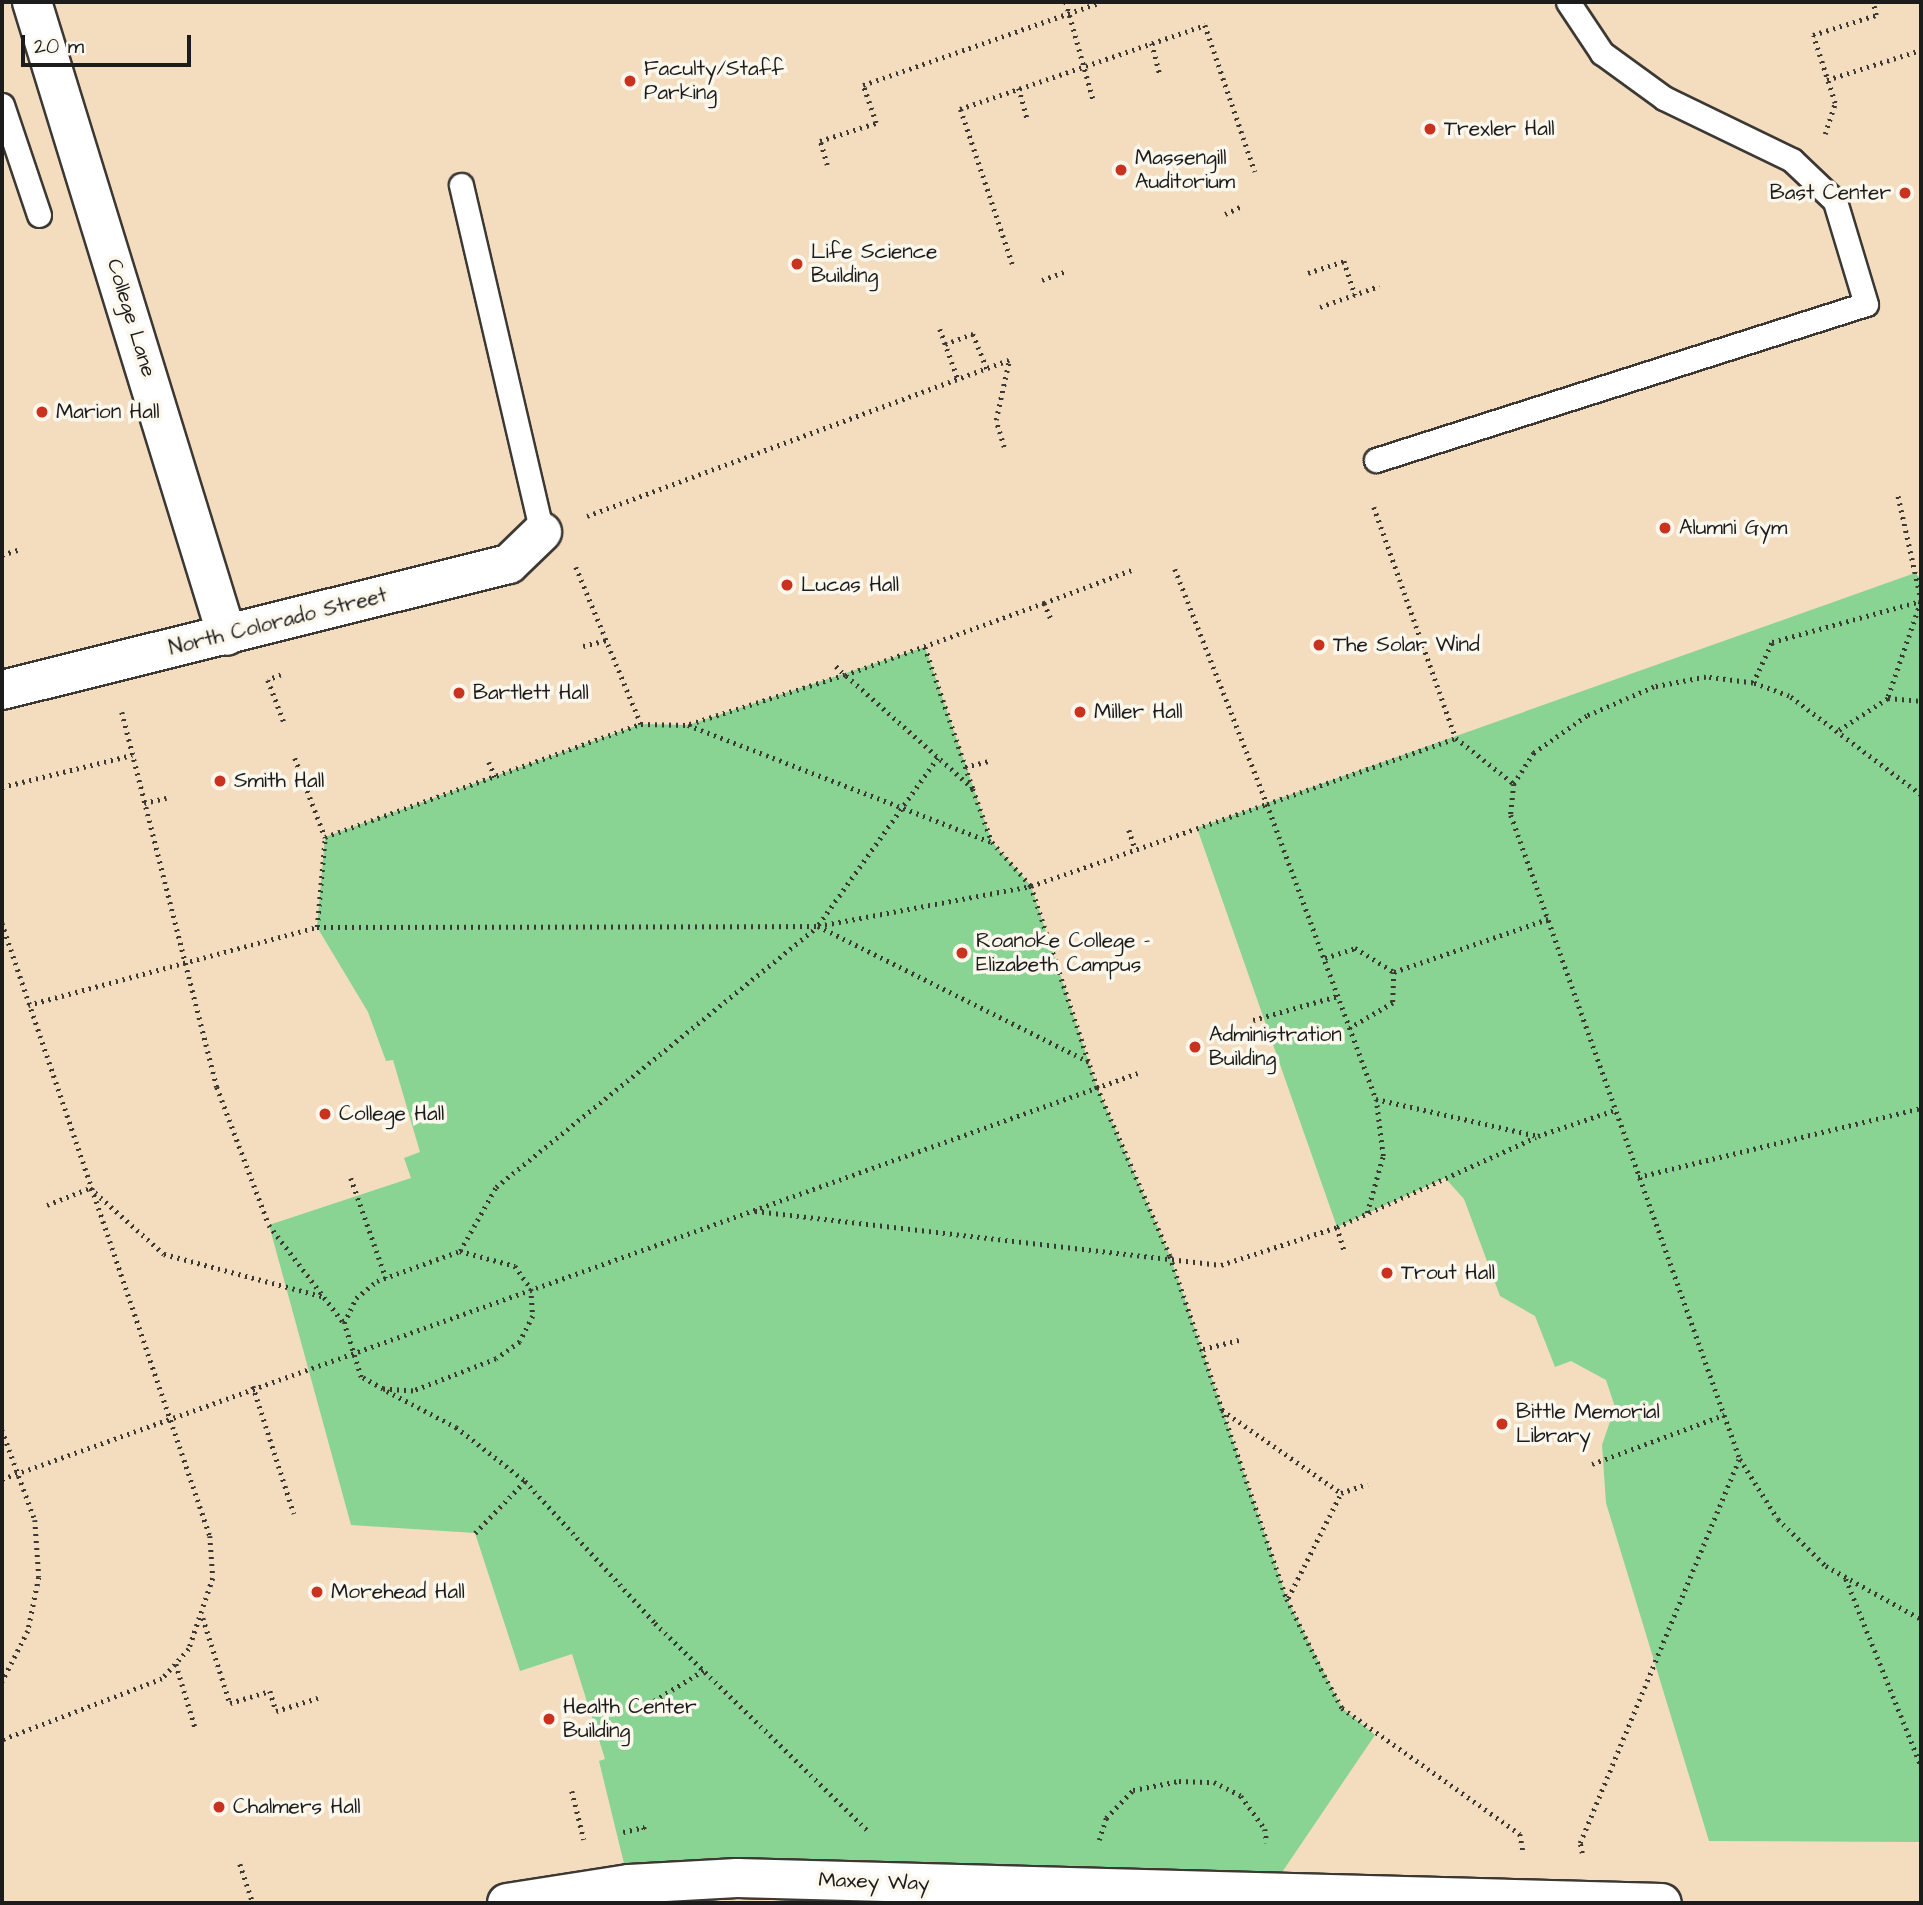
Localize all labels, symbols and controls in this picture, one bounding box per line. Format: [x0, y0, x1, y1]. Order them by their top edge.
scale bar [24, 21, 194, 65]
text: 20 m [34, 32, 84, 61]
place label: Faculty/Staff Parking [644, 56, 784, 106]
marker: Faculty/Staff Parking [622, 73, 638, 89]
place label: Trexler Hall [1444, 116, 1555, 142]
marker: Trexler Hall [1422, 121, 1438, 137]
place label: Massengill Auditorium [1135, 145, 1235, 195]
marker: Massengill Auditorium [1113, 162, 1129, 178]
place label: Bast Center [1770, 180, 1891, 206]
marker: Bast Center [1897, 185, 1913, 201]
place label: Life Science Building [811, 239, 937, 289]
street label: College Lane [101, 256, 161, 380]
marker: Life Science Building [789, 256, 805, 272]
place label: Marion Hall [56, 399, 160, 425]
marker: Marion Hall [34, 404, 50, 420]
place label: Alumni Gym [1679, 515, 1787, 541]
marker: Alumni Gym [1657, 520, 1673, 536]
place label: Lucas Hall [801, 572, 899, 598]
marker: Lucas Hall [779, 577, 795, 593]
street label: North Colorado Street [166, 583, 390, 661]
place label: The Solar Wind [1333, 632, 1480, 658]
marker: The Solar Wind [1311, 637, 1327, 653]
place label: Bartlett Hall [473, 680, 589, 706]
marker: Bartlett Hall [451, 685, 467, 701]
place label: Miller Hall [1094, 699, 1183, 725]
marker: Miller Hall [1072, 704, 1088, 720]
place label: Smith Hall [234, 768, 324, 794]
marker: Smith Hall [212, 773, 228, 789]
place label: Roanoke College - Elizabeth Campus [976, 928, 1150, 978]
marker: Roanoke College - Elizabeth Campus [954, 945, 970, 961]
place label: Administration Building [1209, 1022, 1342, 1072]
marker: Administration Building [1187, 1039, 1203, 1055]
place label: College Hall [339, 1101, 444, 1127]
marker: College Hall [317, 1106, 333, 1122]
place label: Trout Hall [1401, 1260, 1495, 1286]
marker: Trout Hall [1379, 1265, 1395, 1281]
place label: Bittle Memorial Library [1516, 1399, 1660, 1449]
marker: Bittle Memorial Library [1494, 1416, 1510, 1432]
place label: Morehead Hall [331, 1579, 465, 1605]
marker: Morehead Hall [309, 1584, 325, 1600]
place label: Health Center Building [563, 1694, 697, 1744]
marker: Health Center Building [541, 1711, 557, 1727]
place label: Chalmers Hall [233, 1794, 360, 1820]
marker: Chalmers Hall [211, 1799, 227, 1815]
street label: Maxey Way [818, 1867, 930, 1897]

